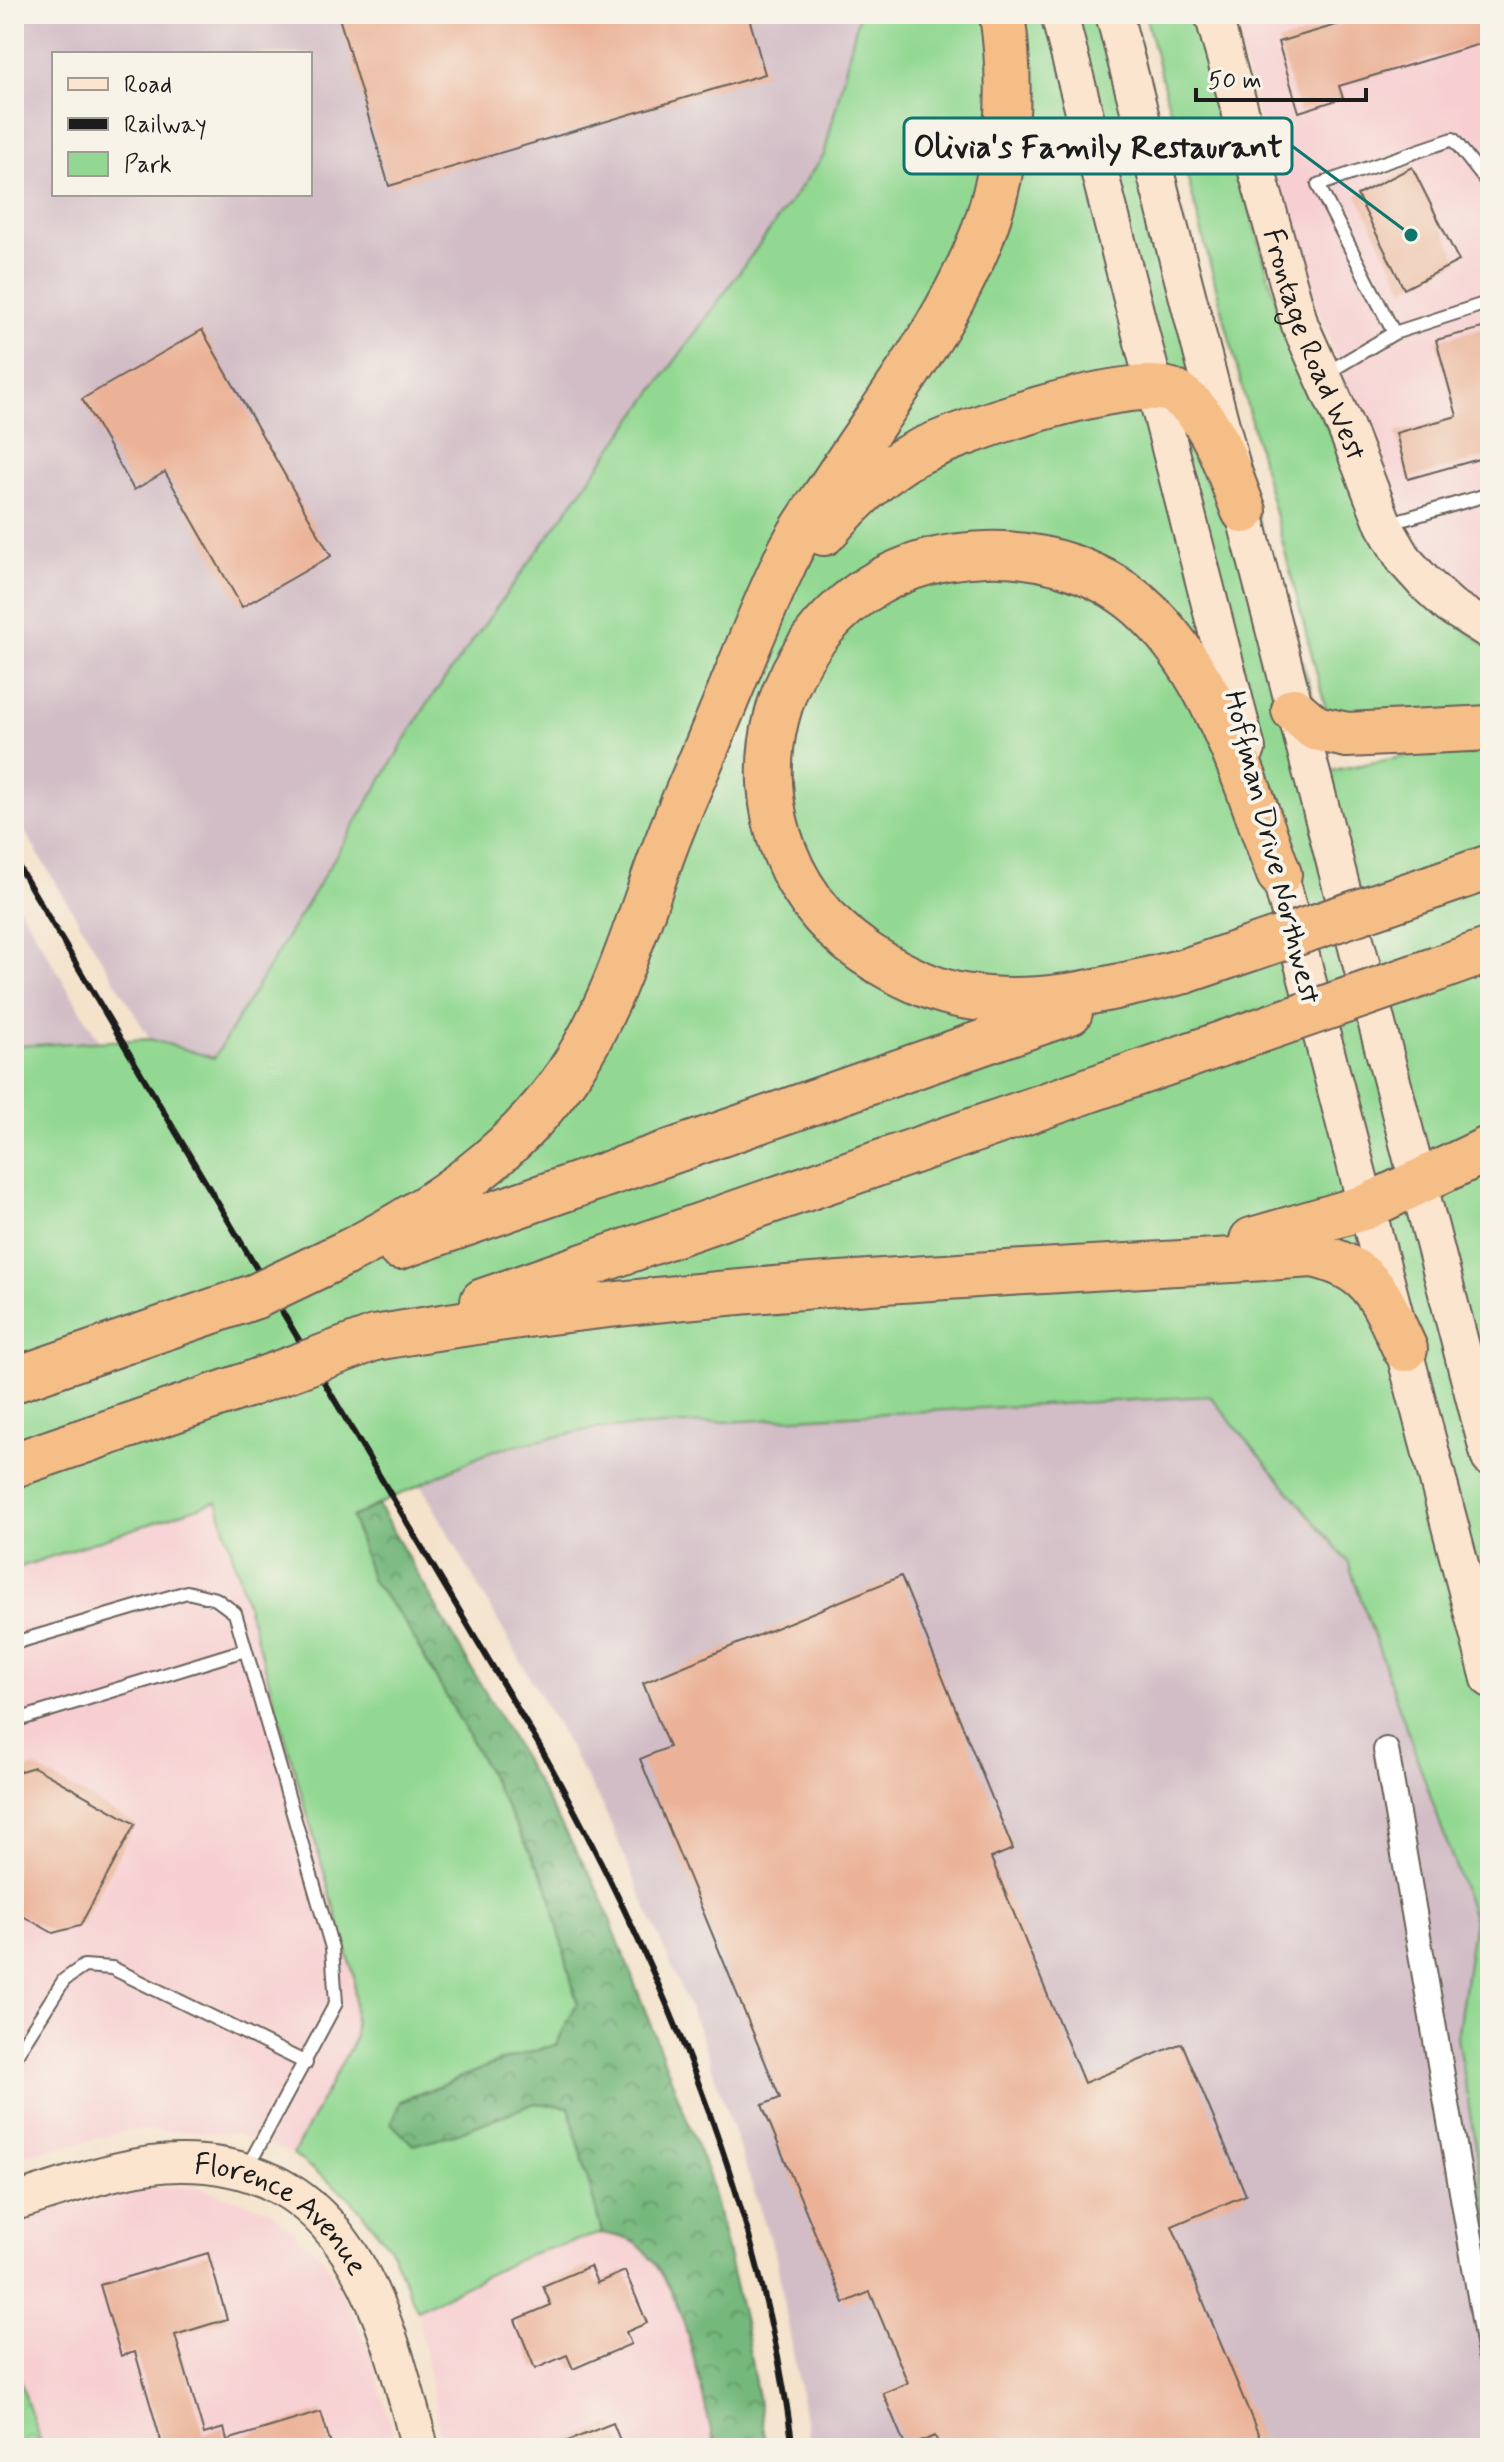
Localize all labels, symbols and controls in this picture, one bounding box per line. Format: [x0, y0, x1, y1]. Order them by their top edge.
legend [52, 52, 312, 196]
scale bar [1196, 52, 1366, 102]
text: 50 m [1208, 66, 1262, 97]
text: Road [124, 70, 172, 101]
text: Railway [124, 110, 207, 141]
callout: Olivia's Family Restaurant [904, 118, 1292, 174]
text: Olivia's Family Restaurant [913, 127, 1283, 169]
text: Park [124, 150, 172, 181]
street label: Frontage Road West [1253, 224, 1375, 467]
street label: Hoffman Drive Northwest [1214, 687, 1329, 1008]
street label: Florence Avenue [193, 2145, 376, 2283]

